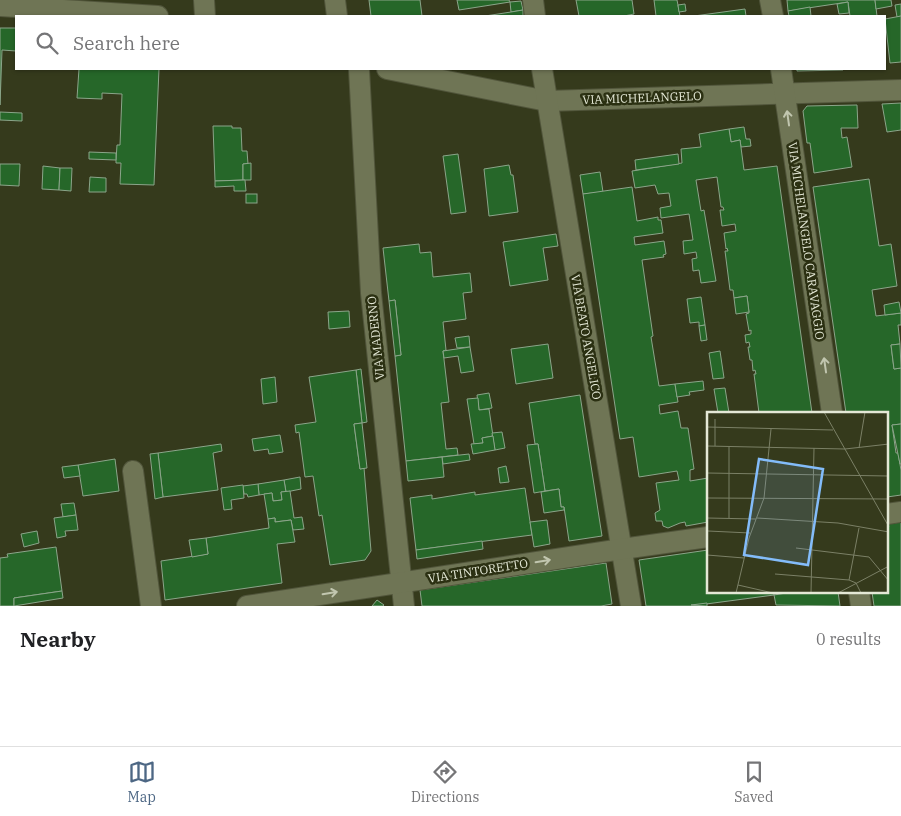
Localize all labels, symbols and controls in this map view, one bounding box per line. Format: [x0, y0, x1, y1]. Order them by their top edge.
search box [15, 15, 886, 70]
icon: search [33, 29, 61, 57]
text: Search here [73, 31, 180, 55]
street label: VIA MICHELANGELO [582, 88, 702, 107]
one-way arrow [783, 110, 793, 126]
street label: VIA MICHELANGELO CARAVAGGIO [785, 141, 828, 341]
street label: VIA BEATO ANGELICO [568, 273, 605, 401]
street label: VIA MADERNO [364, 295, 387, 381]
one-way arrow [819, 358, 829, 374]
inset map [707, 412, 888, 594]
street label: VIA TINTORETTO [427, 555, 529, 586]
one-way arrow [534, 556, 550, 566]
one-way arrow [322, 588, 338, 598]
text: Nearby [20, 625, 96, 653]
text: 0 results [816, 629, 881, 649]
tab: Map [128, 758, 156, 806]
tab: Directions [411, 758, 479, 806]
tab: Saved [734, 758, 773, 806]

